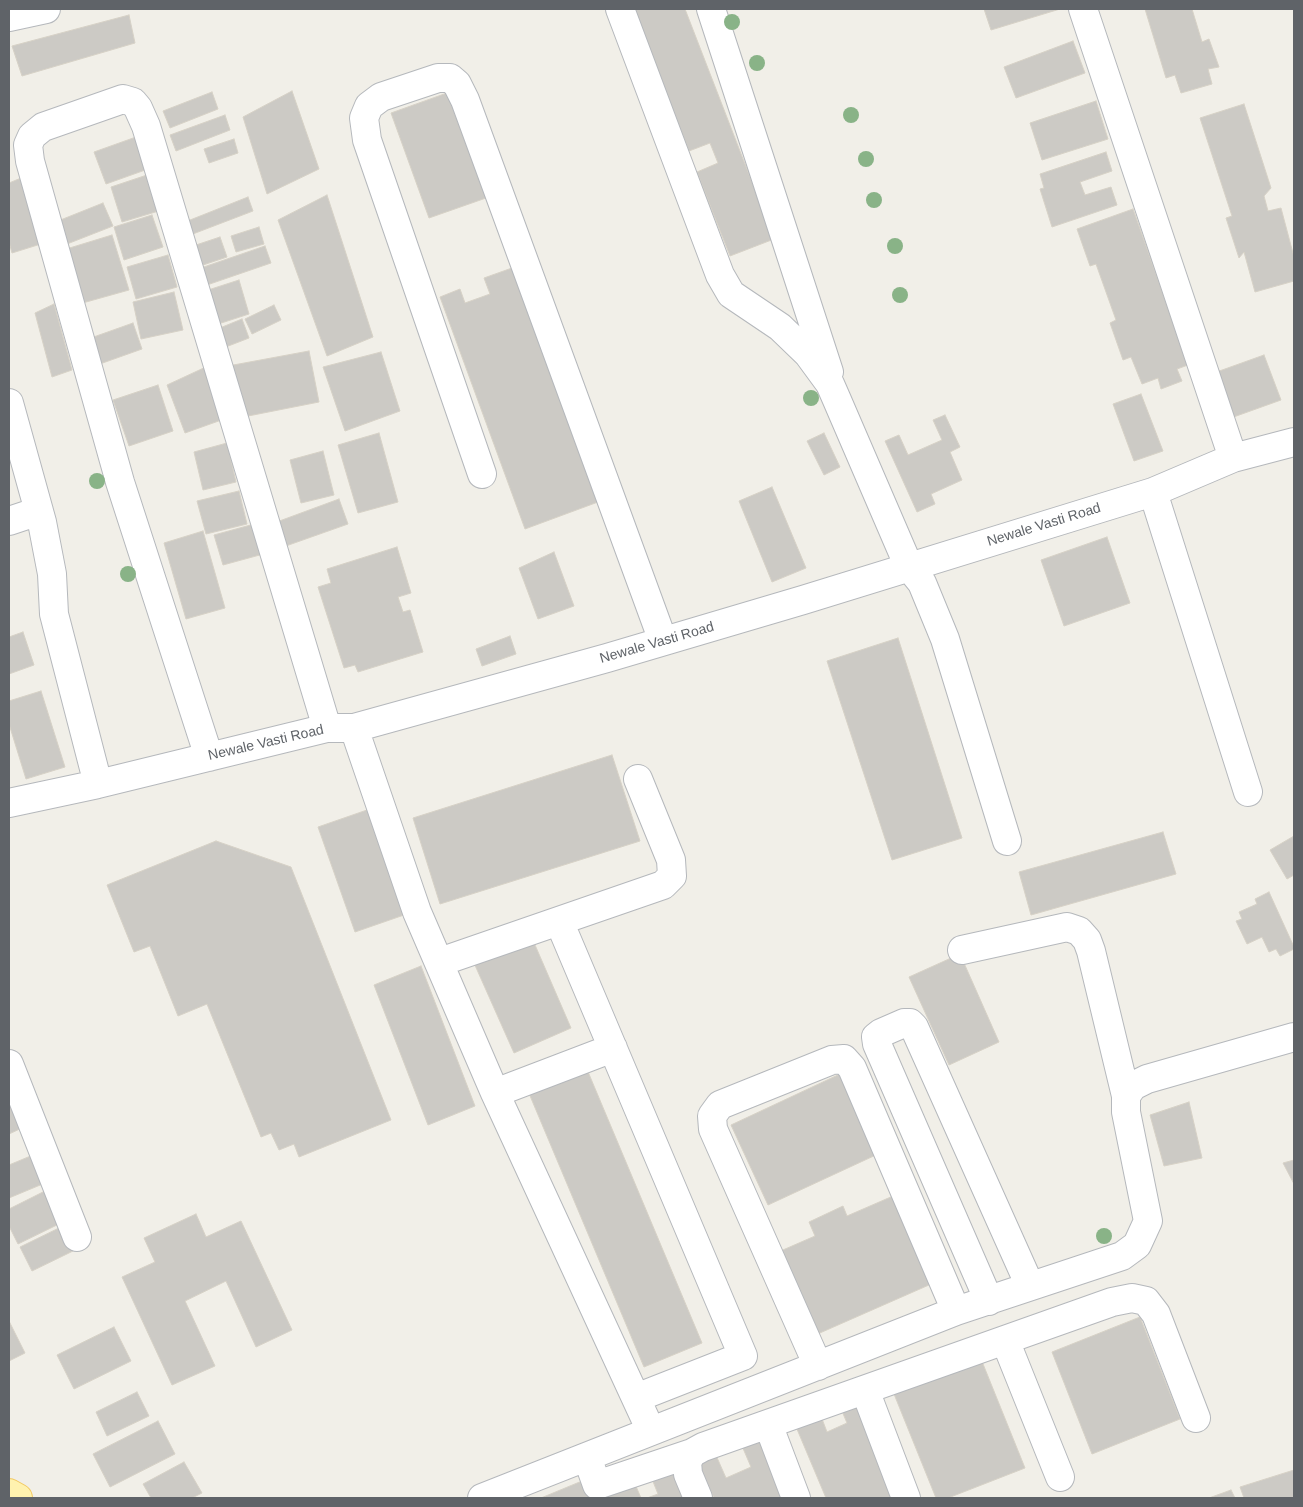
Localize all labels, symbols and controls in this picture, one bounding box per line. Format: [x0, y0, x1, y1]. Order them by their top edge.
street label: Newale Vasti Road [985, 500, 1103, 550]
street label: Newale Vasti Road [598, 619, 716, 667]
street label: Newale Vasti Road [207, 722, 325, 764]

